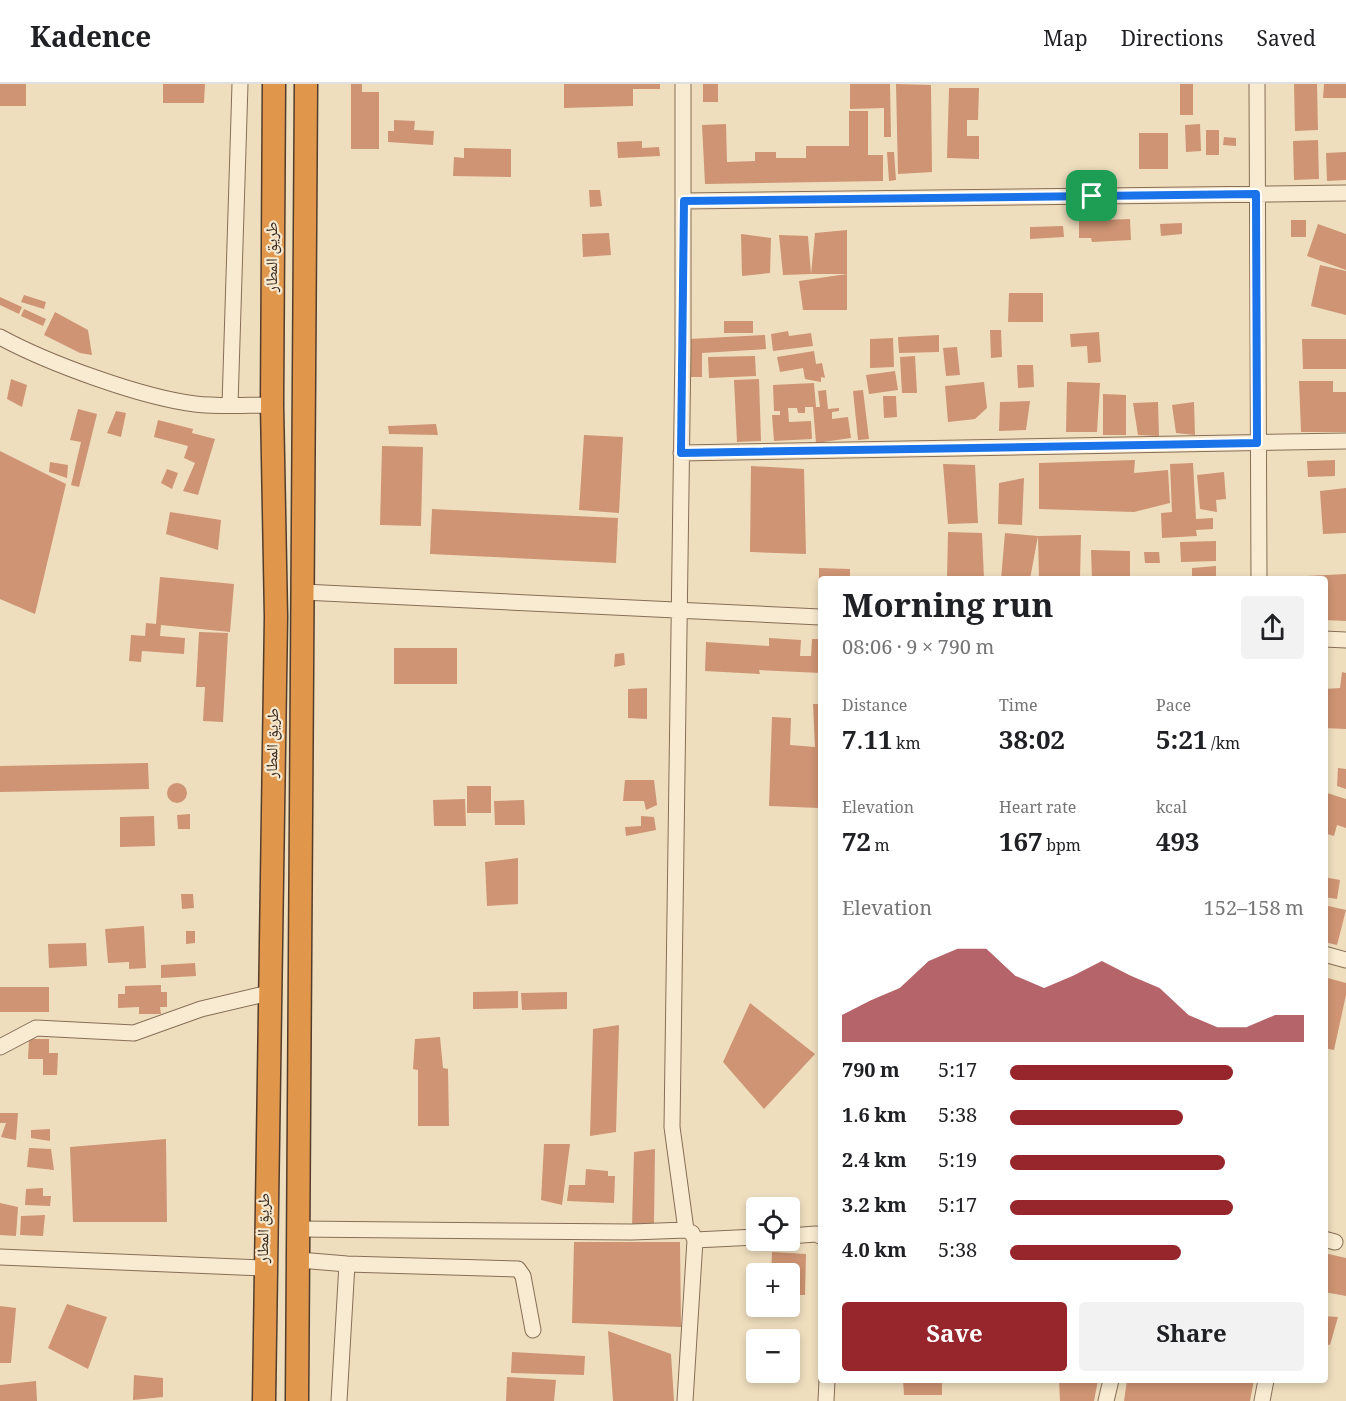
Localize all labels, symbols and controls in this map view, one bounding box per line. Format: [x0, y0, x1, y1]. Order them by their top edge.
text: Kadence [30, 17, 151, 65]
text: Map [1043, 24, 1088, 59]
text: Directions [1121, 24, 1223, 59]
text: Saved [1256, 24, 1316, 59]
pin [1066, 170, 1117, 221]
icon: arrive [1075, 179, 1108, 212]
street label: طريق المطار [260, 222, 287, 293]
text: Morning run [842, 582, 1054, 638]
button: share [1241, 596, 1304, 659]
text: 08:06 · 9 × 790 m [842, 633, 994, 667]
text: Distance [842, 694, 907, 721]
text: Time [999, 694, 1038, 721]
text: Pace [1156, 694, 1191, 721]
street label: طريق المطار [260, 708, 288, 779]
text: 7.11 [842, 721, 893, 765]
text: 38:02 [999, 721, 1065, 765]
text: 5:21 [1156, 721, 1208, 765]
text: km [893, 732, 921, 759]
text: /km [1208, 732, 1240, 759]
text: Elevation [842, 796, 914, 823]
text: Heart rate [999, 796, 1076, 823]
text: kcal [1156, 796, 1187, 823]
text: 72 [842, 823, 871, 867]
text: 167 [999, 823, 1043, 867]
text: 493 [1156, 823, 1200, 867]
text: m [871, 834, 890, 861]
text: bpm [1043, 834, 1081, 861]
text: Elevation [842, 894, 932, 928]
text: 152–158 m [1204, 894, 1304, 928]
text: 790 m [842, 1056, 900, 1090]
text: 5:17 [938, 1056, 977, 1090]
text: 1.6 km [842, 1101, 907, 1135]
text: 5:38 [938, 1101, 977, 1135]
text: 2.4 km [842, 1146, 907, 1180]
text: 5:19 [938, 1146, 977, 1180]
text: 3.2 km [842, 1191, 907, 1225]
text: 5:17 [938, 1191, 977, 1225]
street label: طريق المطار [251, 1193, 279, 1264]
map controls [746, 1197, 800, 1383]
button: locate [746, 1197, 800, 1251]
text: 4.0 km [842, 1236, 907, 1270]
text: 5:38 [938, 1236, 977, 1270]
button: + [746, 1263, 800, 1317]
button: Save [842, 1302, 1067, 1371]
button: Share [1079, 1302, 1304, 1371]
button: − [746, 1329, 800, 1383]

